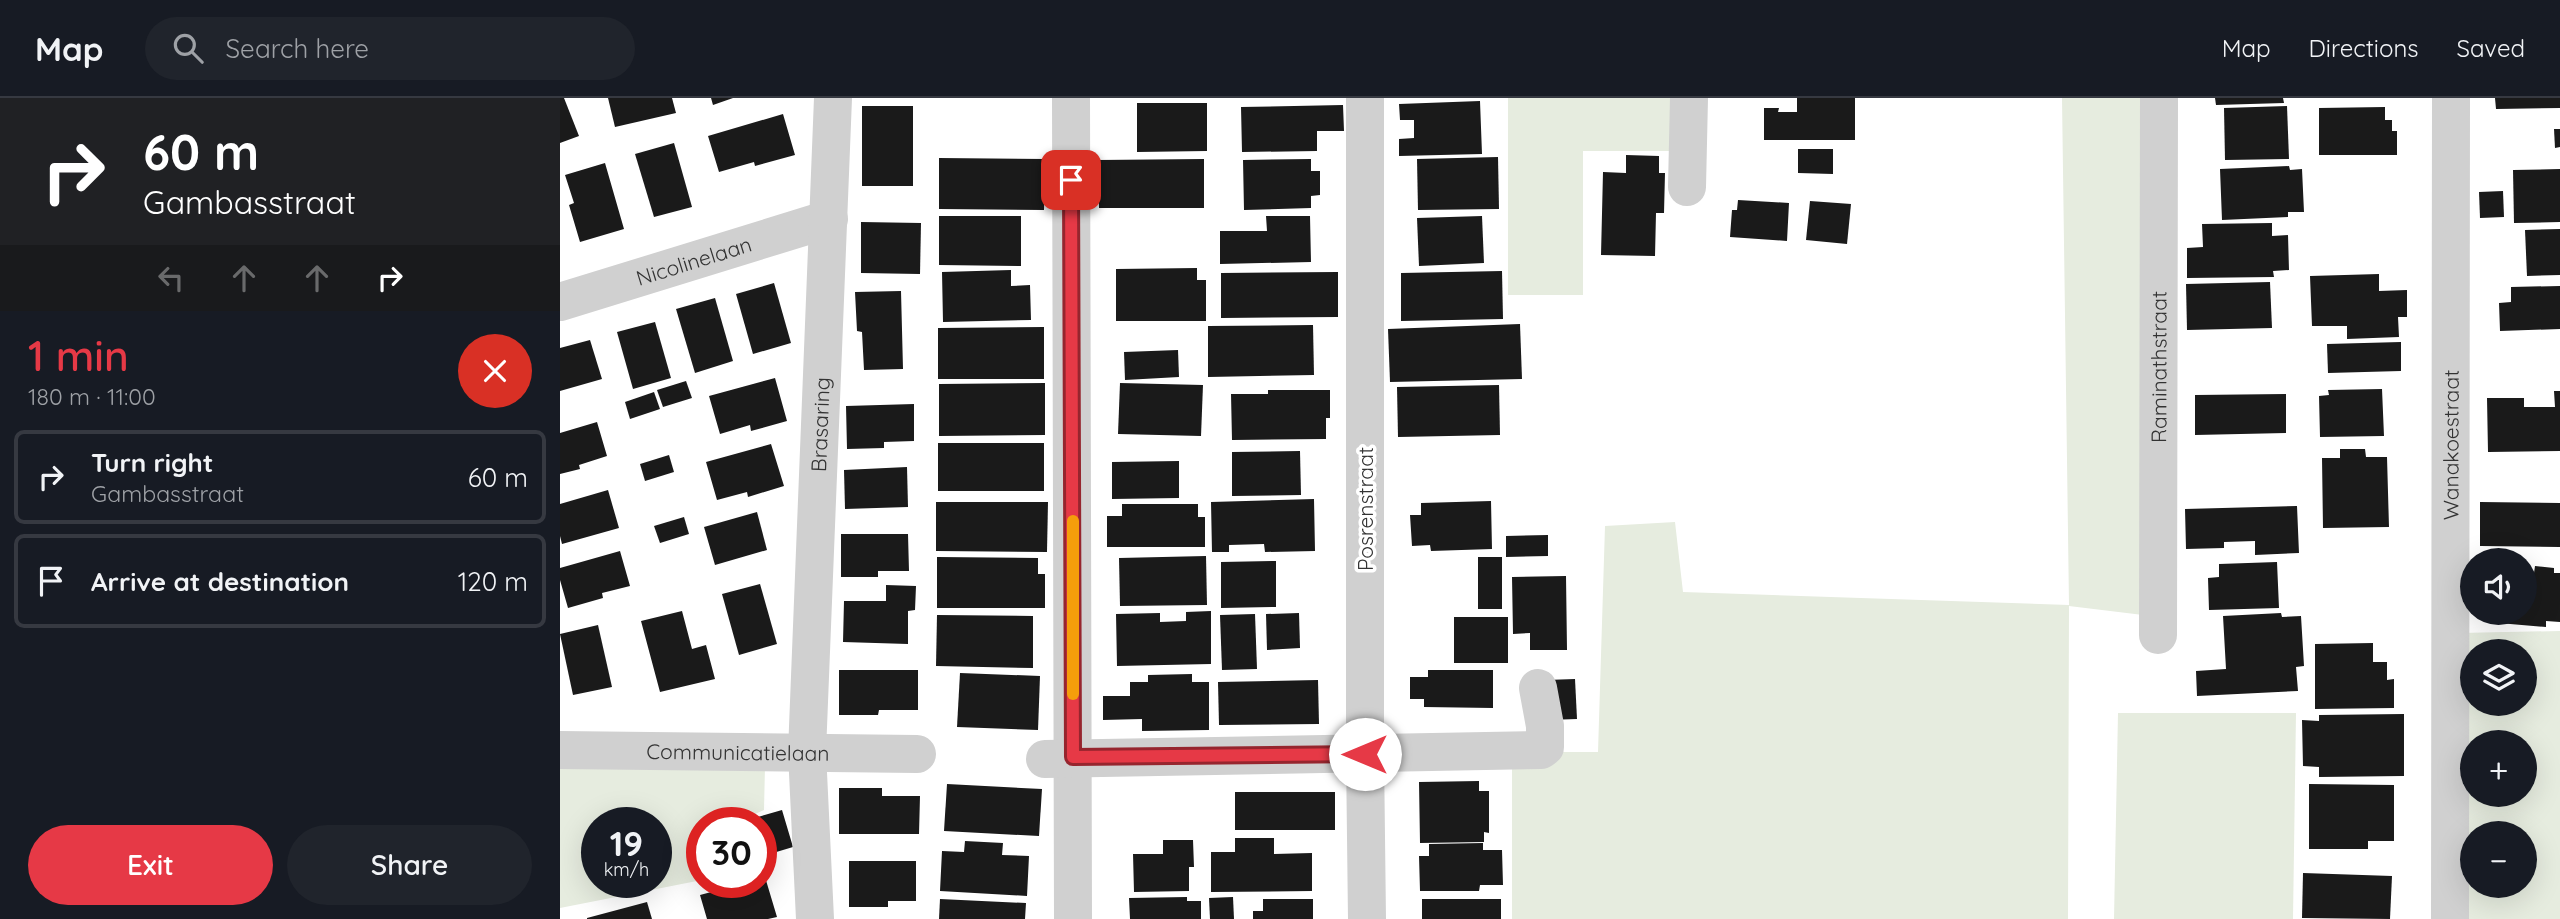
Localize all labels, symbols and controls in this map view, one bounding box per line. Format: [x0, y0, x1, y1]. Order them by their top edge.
search box [145, 17, 635, 80]
text: Map [35, 28, 103, 69]
icon: search [169, 29, 207, 67]
text: Search here [225, 32, 369, 65]
text: Map [2222, 33, 2271, 63]
text: Directions [2309, 33, 2419, 63]
text: Saved [2457, 33, 2525, 63]
text: 60 m [143, 121, 259, 182]
icon: right [28, 126, 119, 217]
pin [1041, 150, 1101, 210]
icon: arrive [1052, 161, 1090, 199]
text: Gambasstraat [143, 182, 356, 222]
street label: Nicolinelaan [633, 231, 755, 291]
icon: left [152, 259, 190, 297]
icon: ahead [225, 259, 263, 297]
icon: ahead [298, 259, 336, 297]
icon: right [371, 259, 409, 297]
street label: Raminathstraat [2145, 291, 2172, 443]
text: 1 min [28, 329, 129, 382]
button: close [458, 334, 532, 408]
street label: Wanakoestraat [2437, 370, 2464, 520]
street label: Brasaring [805, 377, 835, 472]
text: 180 m · 11:00 [28, 382, 156, 411]
text: Turn right [91, 446, 213, 479]
street label: Posrenstraat [1352, 447, 1378, 571]
icon: right [32, 458, 70, 496]
text: 60 m [468, 461, 528, 494]
text: Gambasstraat [91, 479, 244, 508]
map controls [2460, 548, 2537, 898]
button: sound [2460, 548, 2537, 625]
icon: arrive [32, 562, 70, 600]
text: Arrive at destination [91, 565, 349, 598]
text: 120 m [458, 565, 528, 598]
button: layers [2460, 639, 2537, 716]
position arrow [1328, 717, 1402, 791]
button: + [2460, 730, 2537, 807]
street label: Communicatielaan [646, 738, 830, 766]
speed limit sign: 30 [686, 807, 777, 898]
text: 19 [610, 821, 643, 865]
button: − [2460, 821, 2537, 898]
button: Exit [28, 825, 273, 905]
button: Share [287, 825, 532, 905]
text: km/h [604, 858, 649, 881]

